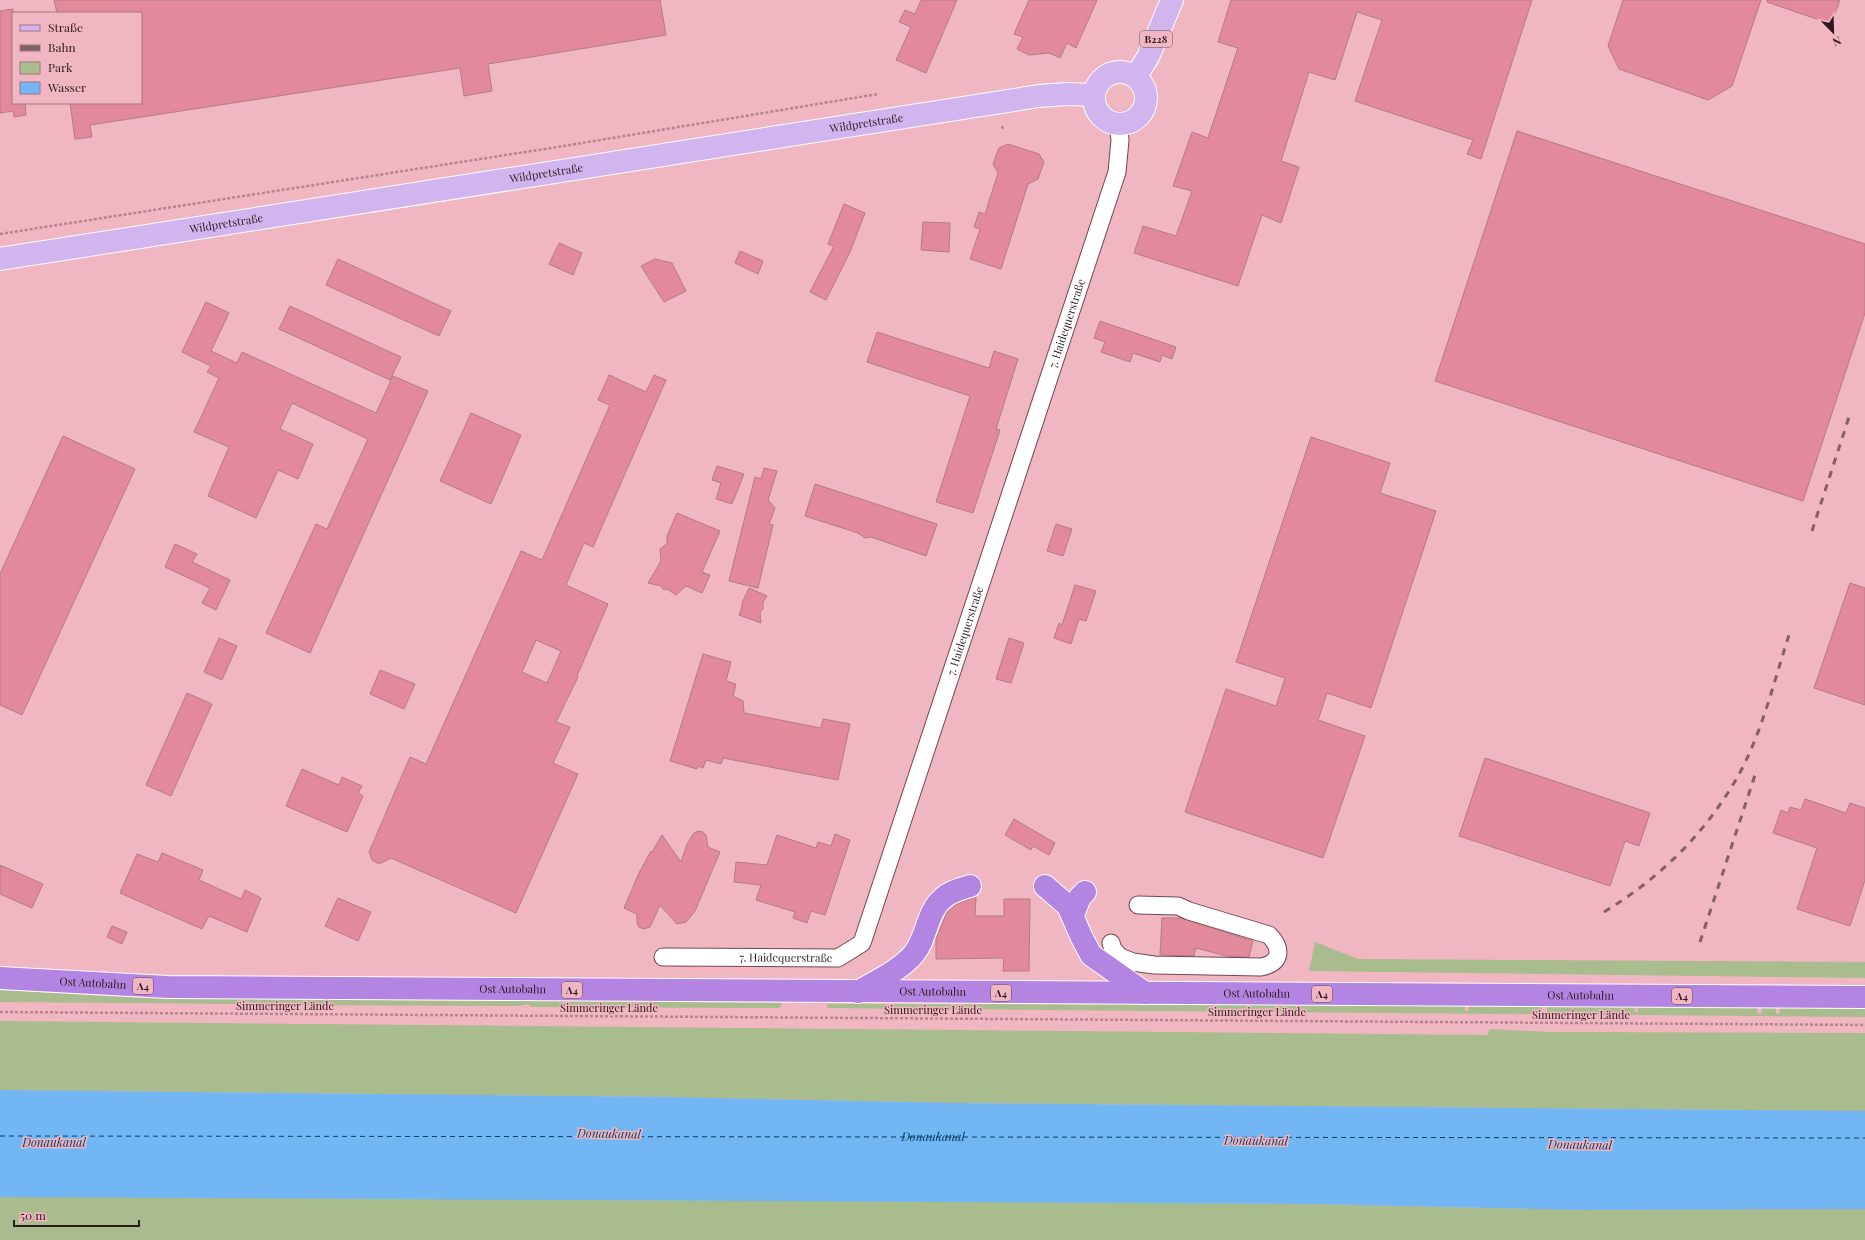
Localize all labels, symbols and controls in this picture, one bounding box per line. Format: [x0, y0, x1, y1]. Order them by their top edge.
legend [12, 12, 142, 104]
north arrow [1813, 12, 1853, 52]
text: Straße [48, 19, 83, 35]
road number: B228 [1140, 31, 1172, 47]
text: N [1830, 33, 1844, 50]
text: Bahn [48, 39, 76, 55]
text: Park [48, 59, 73, 75]
text: Wasser [47, 79, 87, 95]
street label: Wildpretstraße [828, 109, 905, 136]
street label: Wildpretstraße [507, 160, 584, 186]
street label: Wildpretstraße [187, 210, 264, 236]
street label: 7. Haidequerstraße [1045, 276, 1088, 370]
street label: 7. Haidequerstraße [943, 584, 987, 677]
street label: 7. Haidequerstraße [740, 949, 833, 965]
street label: Ost Autobahn [59, 973, 127, 992]
road number: A4 [133, 978, 153, 994]
street label: Ost Autobahn [479, 981, 547, 996]
road number: A4 [562, 982, 582, 998]
street label: Ost Autobahn [899, 983, 967, 999]
road number: A4 [991, 985, 1011, 1001]
street label: Ost Autobahn [1223, 985, 1291, 1001]
road number: A4 [1312, 986, 1332, 1002]
street label: Ost Autobahn [1547, 987, 1615, 1003]
road number: A4 [1672, 988, 1692, 1004]
street label: Simmeringer Lände [236, 998, 334, 1013]
street label: Simmeringer Lände [560, 1000, 658, 1015]
street label: Simmeringer Lände [884, 1002, 982, 1017]
street label: Simmeringer Lände [1208, 1004, 1306, 1019]
street label: Simmeringer Lände [1532, 1007, 1630, 1022]
water label: Donaukanal [576, 1124, 642, 1142]
water label: Donaukanal [900, 1128, 966, 1144]
water label: Donaukanal [1223, 1131, 1289, 1149]
water label: Donaukanal [21, 1134, 86, 1150]
water label: Donaukanal [1547, 1135, 1613, 1153]
scale bar [14, 1202, 139, 1228]
text: 50 m [20, 1207, 46, 1223]

